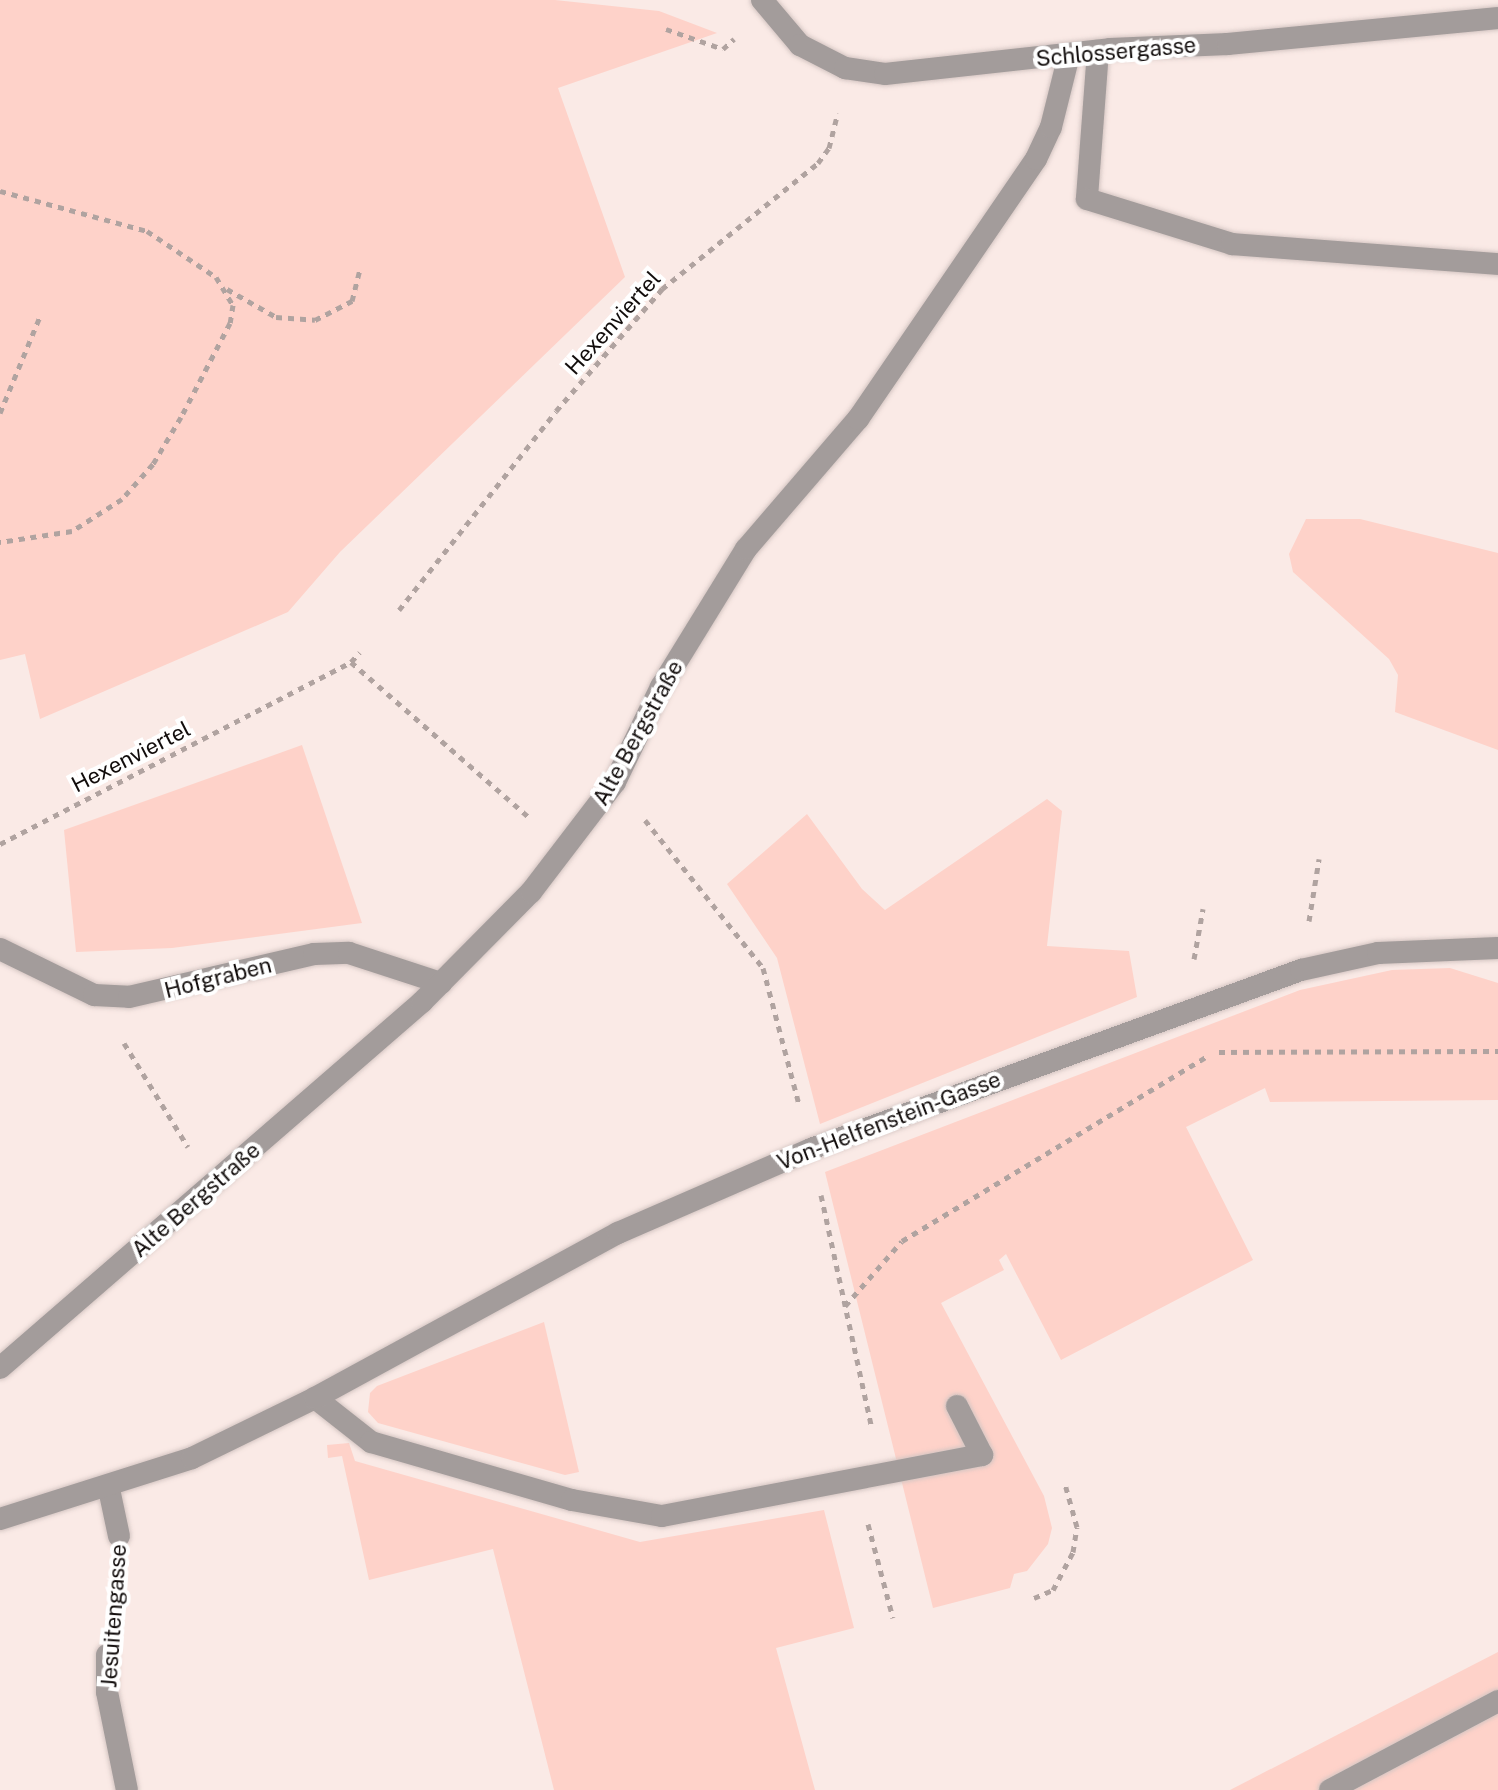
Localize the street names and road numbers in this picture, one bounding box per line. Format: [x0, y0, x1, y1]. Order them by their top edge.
street label: Schlossergasse [1035, 32, 1197, 72]
street label: Hexenviertel [560, 266, 666, 380]
street label: Alte Bergstraße [587, 656, 689, 810]
street label: Hexenviertel [67, 716, 195, 798]
street label: Hofgraben [162, 952, 274, 1004]
street label: Von-Helfenstein-Gasse [774, 1066, 1004, 1176]
street label: Alte Bergstraße [126, 1137, 266, 1263]
street label: Jesuitengasse [96, 1543, 132, 1689]

